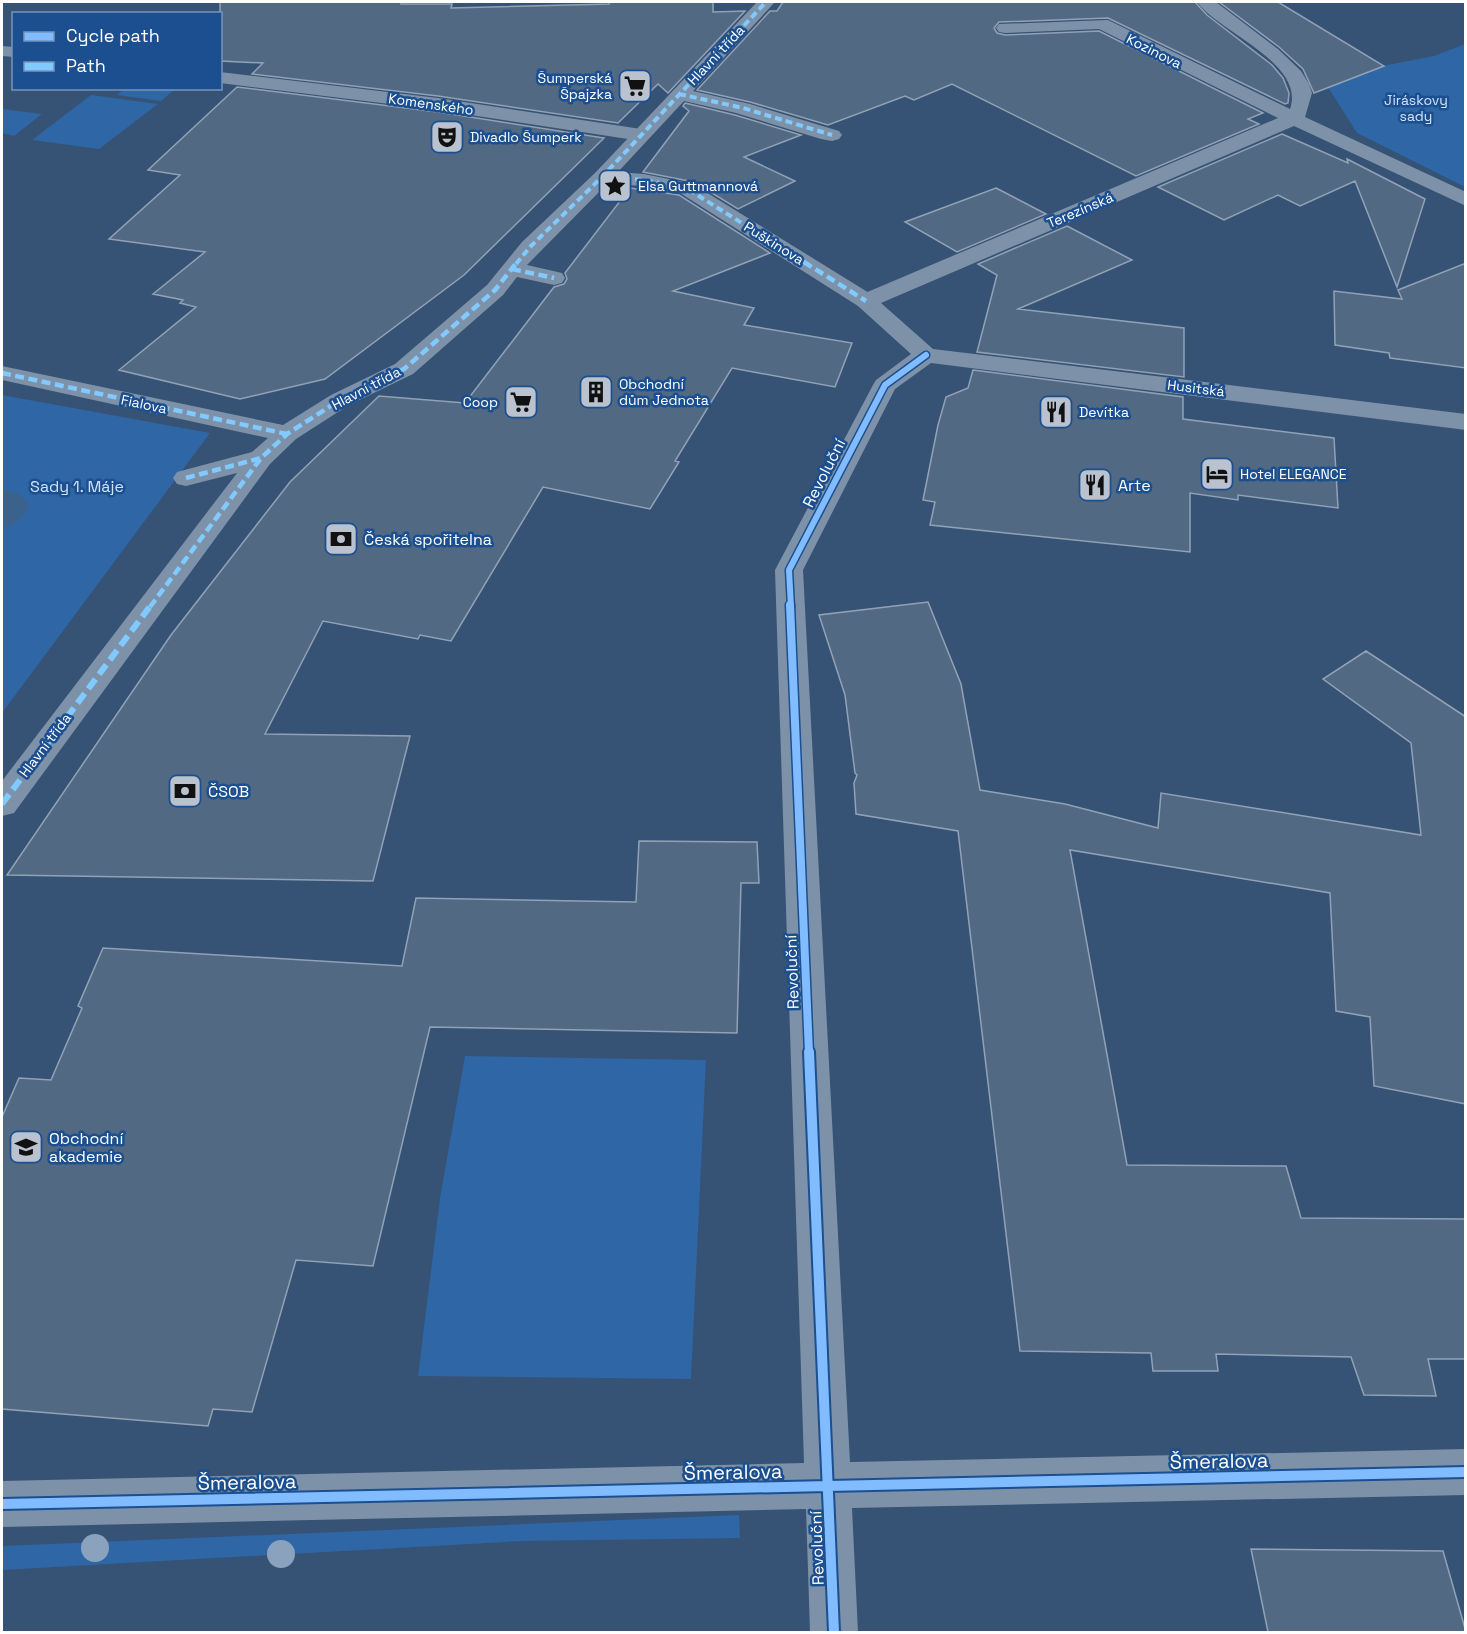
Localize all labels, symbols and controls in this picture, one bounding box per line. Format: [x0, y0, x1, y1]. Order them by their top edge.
legend [12, 12, 222, 90]
street label: Hlavní třída [684, 21, 748, 89]
text: Cycle path [66, 24, 160, 47]
street label: Kozinova [1123, 29, 1185, 73]
text: Path [66, 54, 106, 77]
supermarket icon: Šumperská Špajzka [617, 68, 653, 104]
place label: Šumperská Špajzka [538, 69, 612, 103]
street label: Komenského [387, 89, 475, 119]
park label: Jiráskovy sady [1384, 91, 1448, 125]
theatre icon: Divadlo Šumperk [429, 119, 465, 155]
place label: Divadlo Šumperk [470, 128, 582, 146]
place icon: Elsa Guttmannová [597, 168, 633, 204]
place label: Elsa Guttmannová [638, 177, 758, 195]
street label: Terezínská [1044, 188, 1116, 232]
street label: Puškinova [741, 217, 807, 269]
street label: Hlavní třída [328, 362, 404, 414]
building icon: Obchodní dům Jednota [578, 374, 614, 410]
place label: Obchodní dům Jednota [619, 375, 709, 409]
street label: Husitská [1166, 376, 1226, 400]
supermarket icon: Coop [503, 384, 539, 420]
street label: Fialova [120, 390, 168, 418]
place label: Coop [463, 393, 498, 411]
restaurant icon: Devítka [1038, 394, 1074, 430]
place label: Devítka [1079, 403, 1129, 421]
street label: Revoluční [798, 435, 850, 511]
hotel icon: Hotel ELEGANCE [1199, 456, 1235, 492]
place label: Hotel ELEGANCE [1240, 465, 1347, 483]
restaurant icon: Arte [1077, 467, 1113, 503]
place label: Arte [1118, 475, 1151, 496]
park label: Sady 1. Máje [30, 476, 124, 497]
bank icon: Česká spořitelna [323, 521, 359, 557]
place label: Česká spořitelna [364, 529, 492, 550]
street label: Hlavní třída [15, 709, 75, 781]
bank icon: ČSOB [167, 773, 203, 809]
place label: ČSOB [208, 781, 249, 802]
street label: Revoluční [780, 934, 804, 1010]
place label: Obchodní akademie [49, 1128, 123, 1167]
school or university icon: Obchodní akademie [8, 1129, 44, 1165]
street label: Šmeralova [1169, 1447, 1269, 1475]
street label: Šmeralova [683, 1458, 783, 1486]
street label: Šmeralova [197, 1468, 297, 1496]
street label: Revoluční [805, 1510, 829, 1586]

